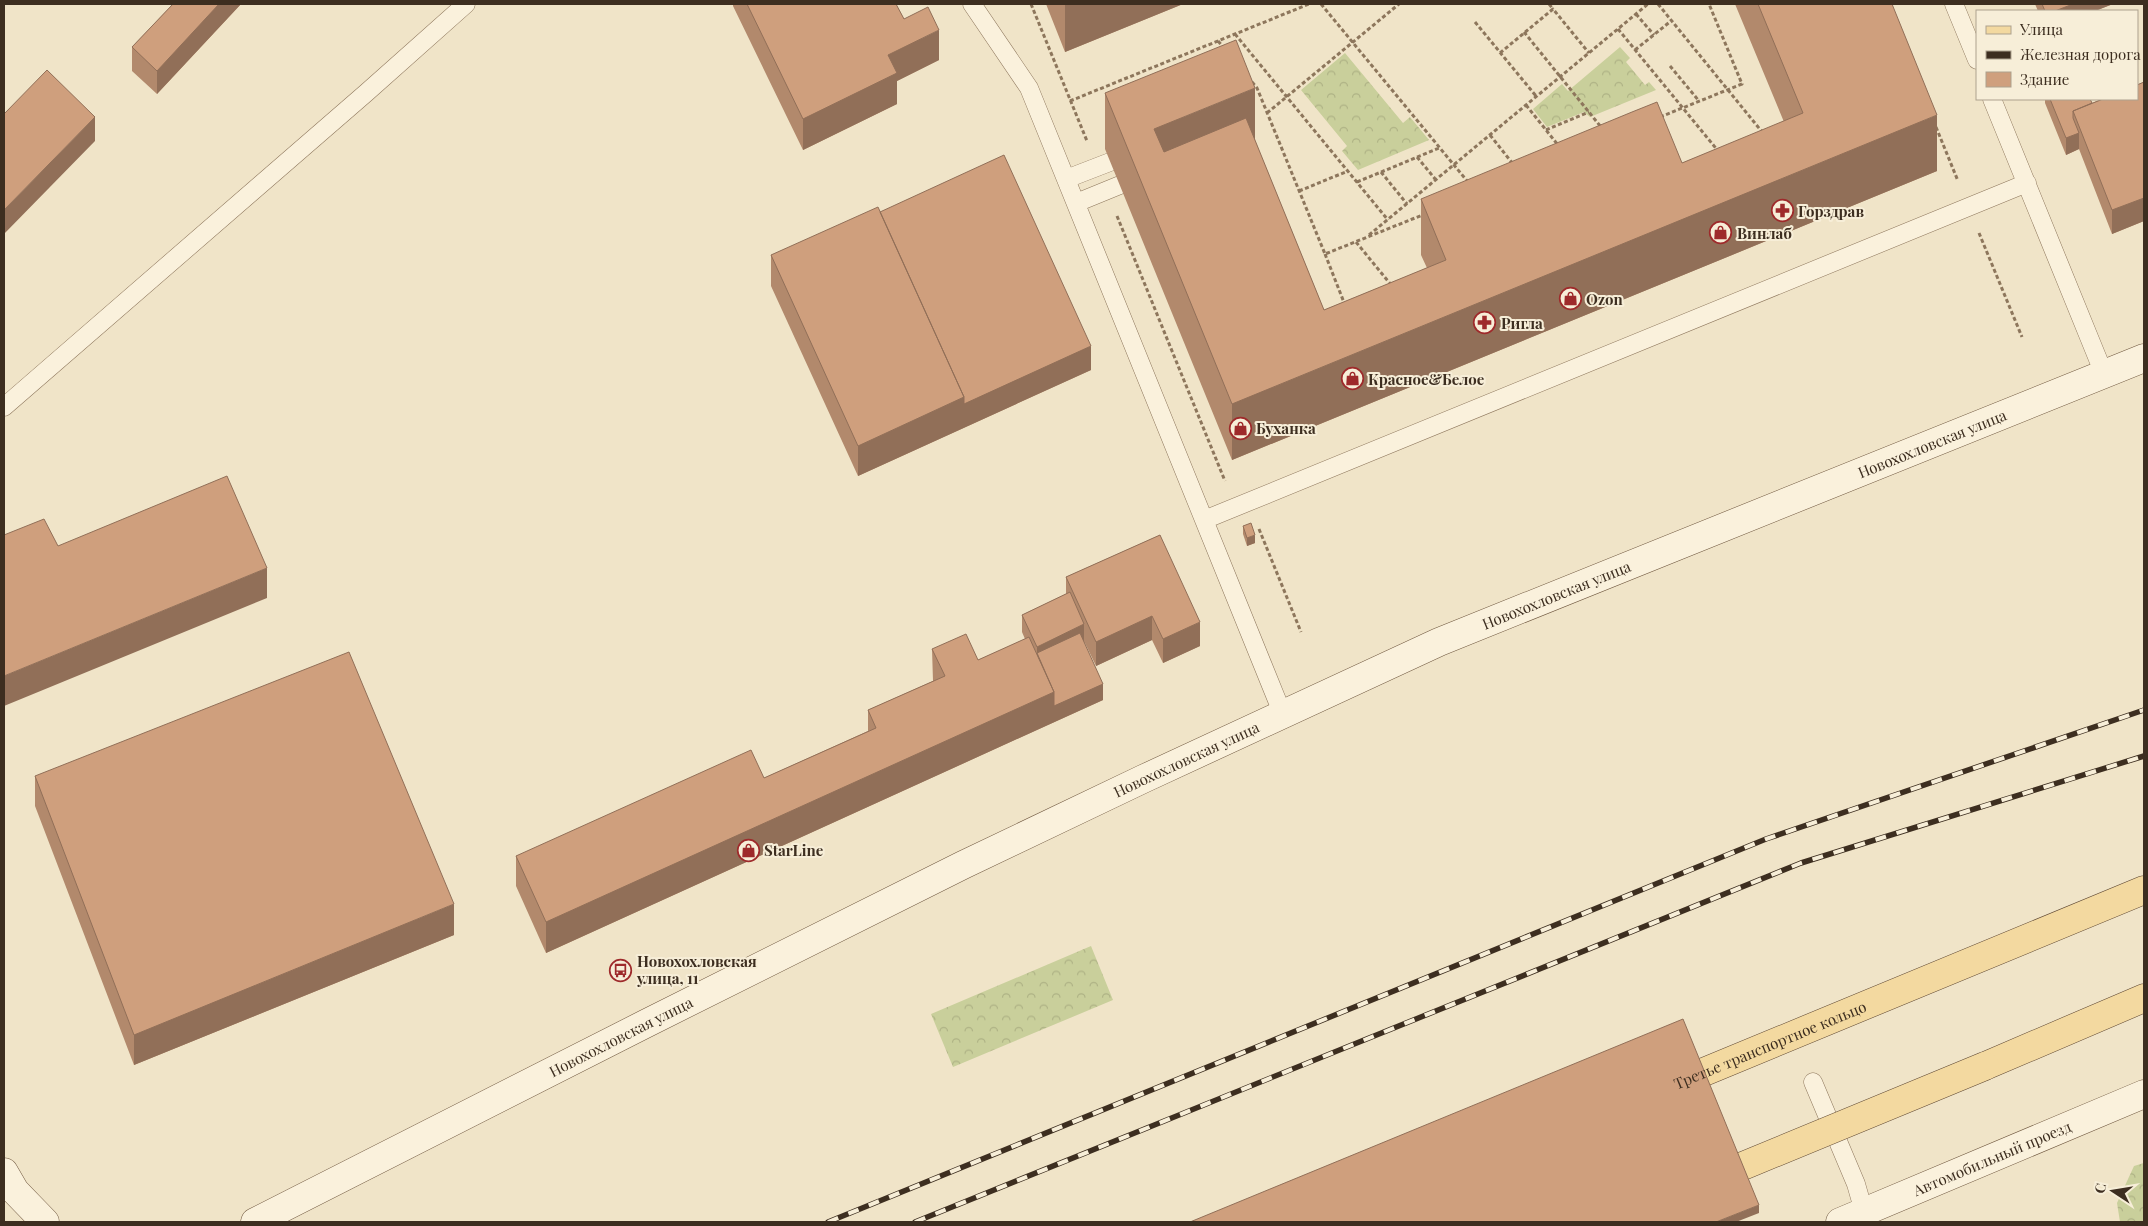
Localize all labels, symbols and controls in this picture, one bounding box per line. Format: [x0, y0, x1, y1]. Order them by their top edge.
legend [1976, 10, 2138, 100]
text: Улица [2019, 19, 2063, 39]
text: Железная дорога [2020, 44, 2141, 64]
text: Здание [2020, 69, 2069, 89]
pharmacy icon: Горздрав [1770, 199, 1794, 223]
place label: Горздрав [1798, 201, 1864, 221]
shop icon: Винлаб [1709, 221, 1733, 245]
place label: Винлаб [1737, 223, 1792, 243]
shop icon: Ozon [1558, 287, 1582, 311]
place label: Ozon [1586, 289, 1623, 309]
pharmacy icon: Ригла [1473, 311, 1497, 335]
place label: Ригла [1501, 313, 1543, 333]
shop icon: Красное&Белое [1340, 367, 1364, 391]
place label: Красное&Белое [1368, 369, 1485, 389]
street label: Новохохловская улица [1855, 404, 2010, 482]
shop icon: Буханка [1228, 416, 1252, 440]
place label: Буханка [1256, 418, 1316, 438]
street label: Новохохловская улица [1479, 556, 1634, 634]
street label: Новохохловская улица [1110, 716, 1263, 802]
shop icon: StarLine [736, 838, 760, 862]
place label: StarLine [764, 840, 824, 860]
place label: Новохохловская улица, 11 [636, 951, 757, 988]
bus stop icon: Новохохловская улица, 11 [609, 958, 633, 982]
street label: Новохохловская улица [545, 992, 696, 1081]
street label: Третье транспортное кольцо [1671, 996, 1869, 1093]
street label: Автомобильный проезд [1909, 1116, 2074, 1200]
north arrow [2088, 1166, 2138, 1216]
text: С [2089, 1181, 2110, 1195]

